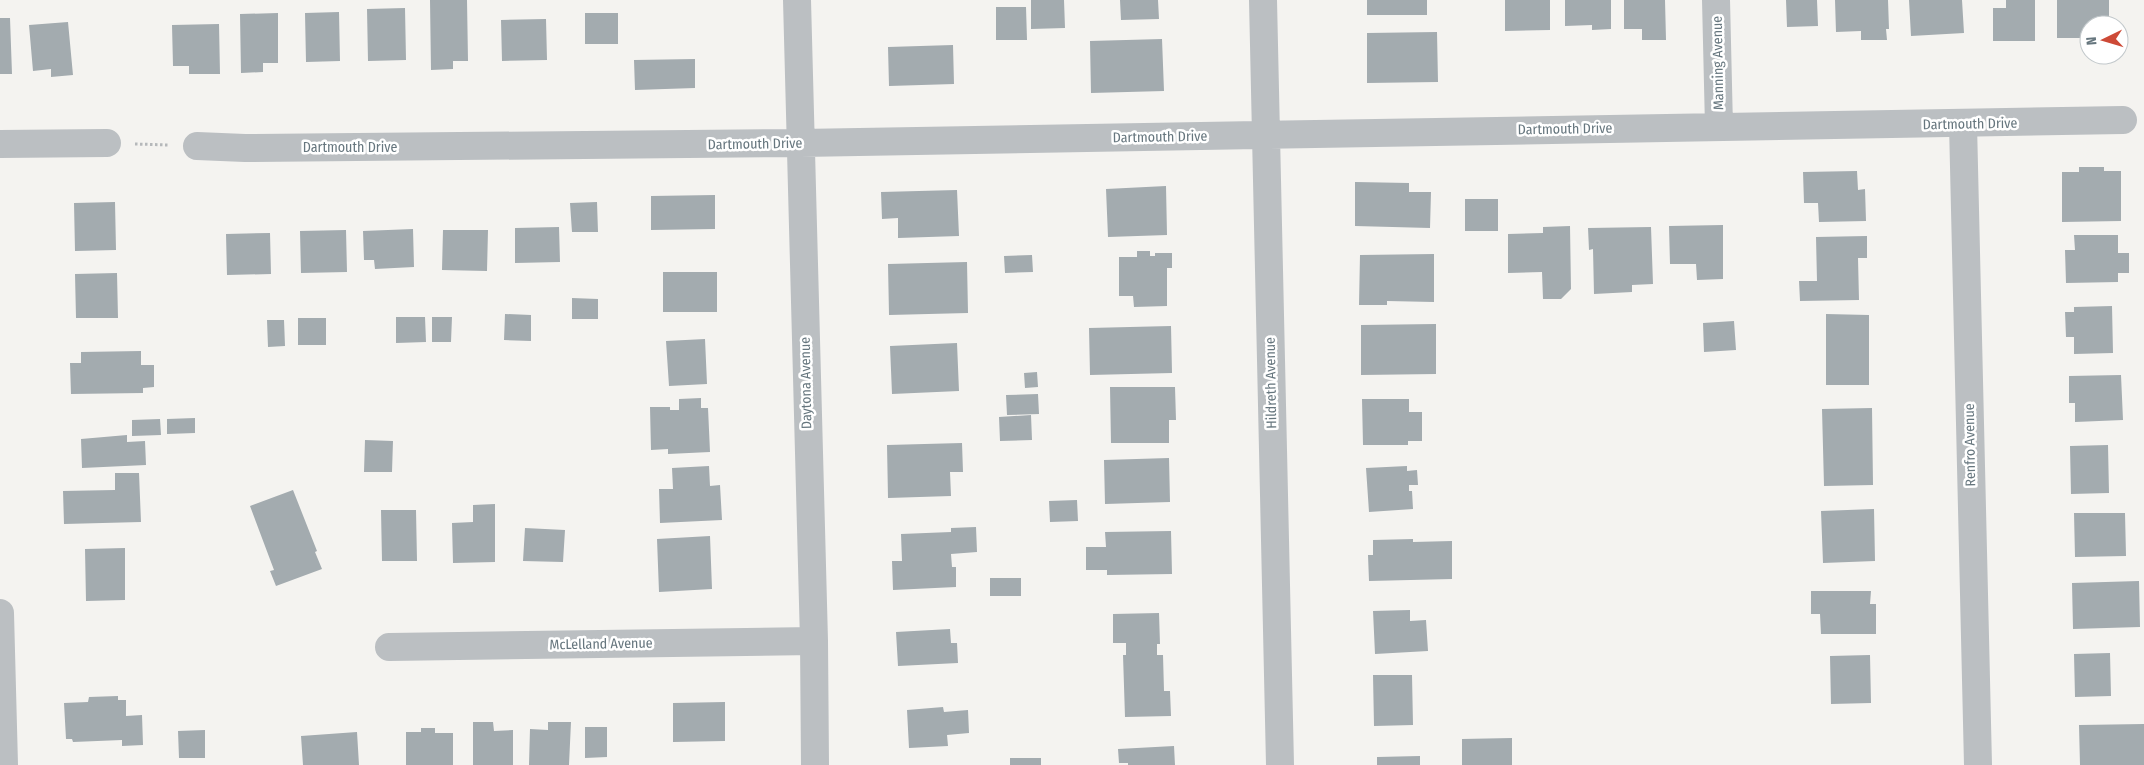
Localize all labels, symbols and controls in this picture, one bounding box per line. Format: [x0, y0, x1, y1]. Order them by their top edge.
north arrow [2079, 15, 2129, 65]
street label: Manning Avenue [1709, 16, 1727, 110]
text: N [2083, 36, 2100, 46]
street label: Dartmouth Drive [1923, 115, 2018, 133]
street label: Dartmouth Drive [1518, 120, 1613, 138]
street label: Dartmouth Drive [1113, 128, 1208, 146]
street label: Dartmouth Drive [708, 135, 803, 153]
street label: Dartmouth Drive [303, 139, 397, 156]
street label: Daytona Avenue [797, 337, 815, 429]
street label: Hildreth Avenue [1262, 337, 1280, 429]
street label: Renfro Avenue [1961, 403, 1979, 487]
street label: McLelland Avenue [549, 635, 653, 653]

